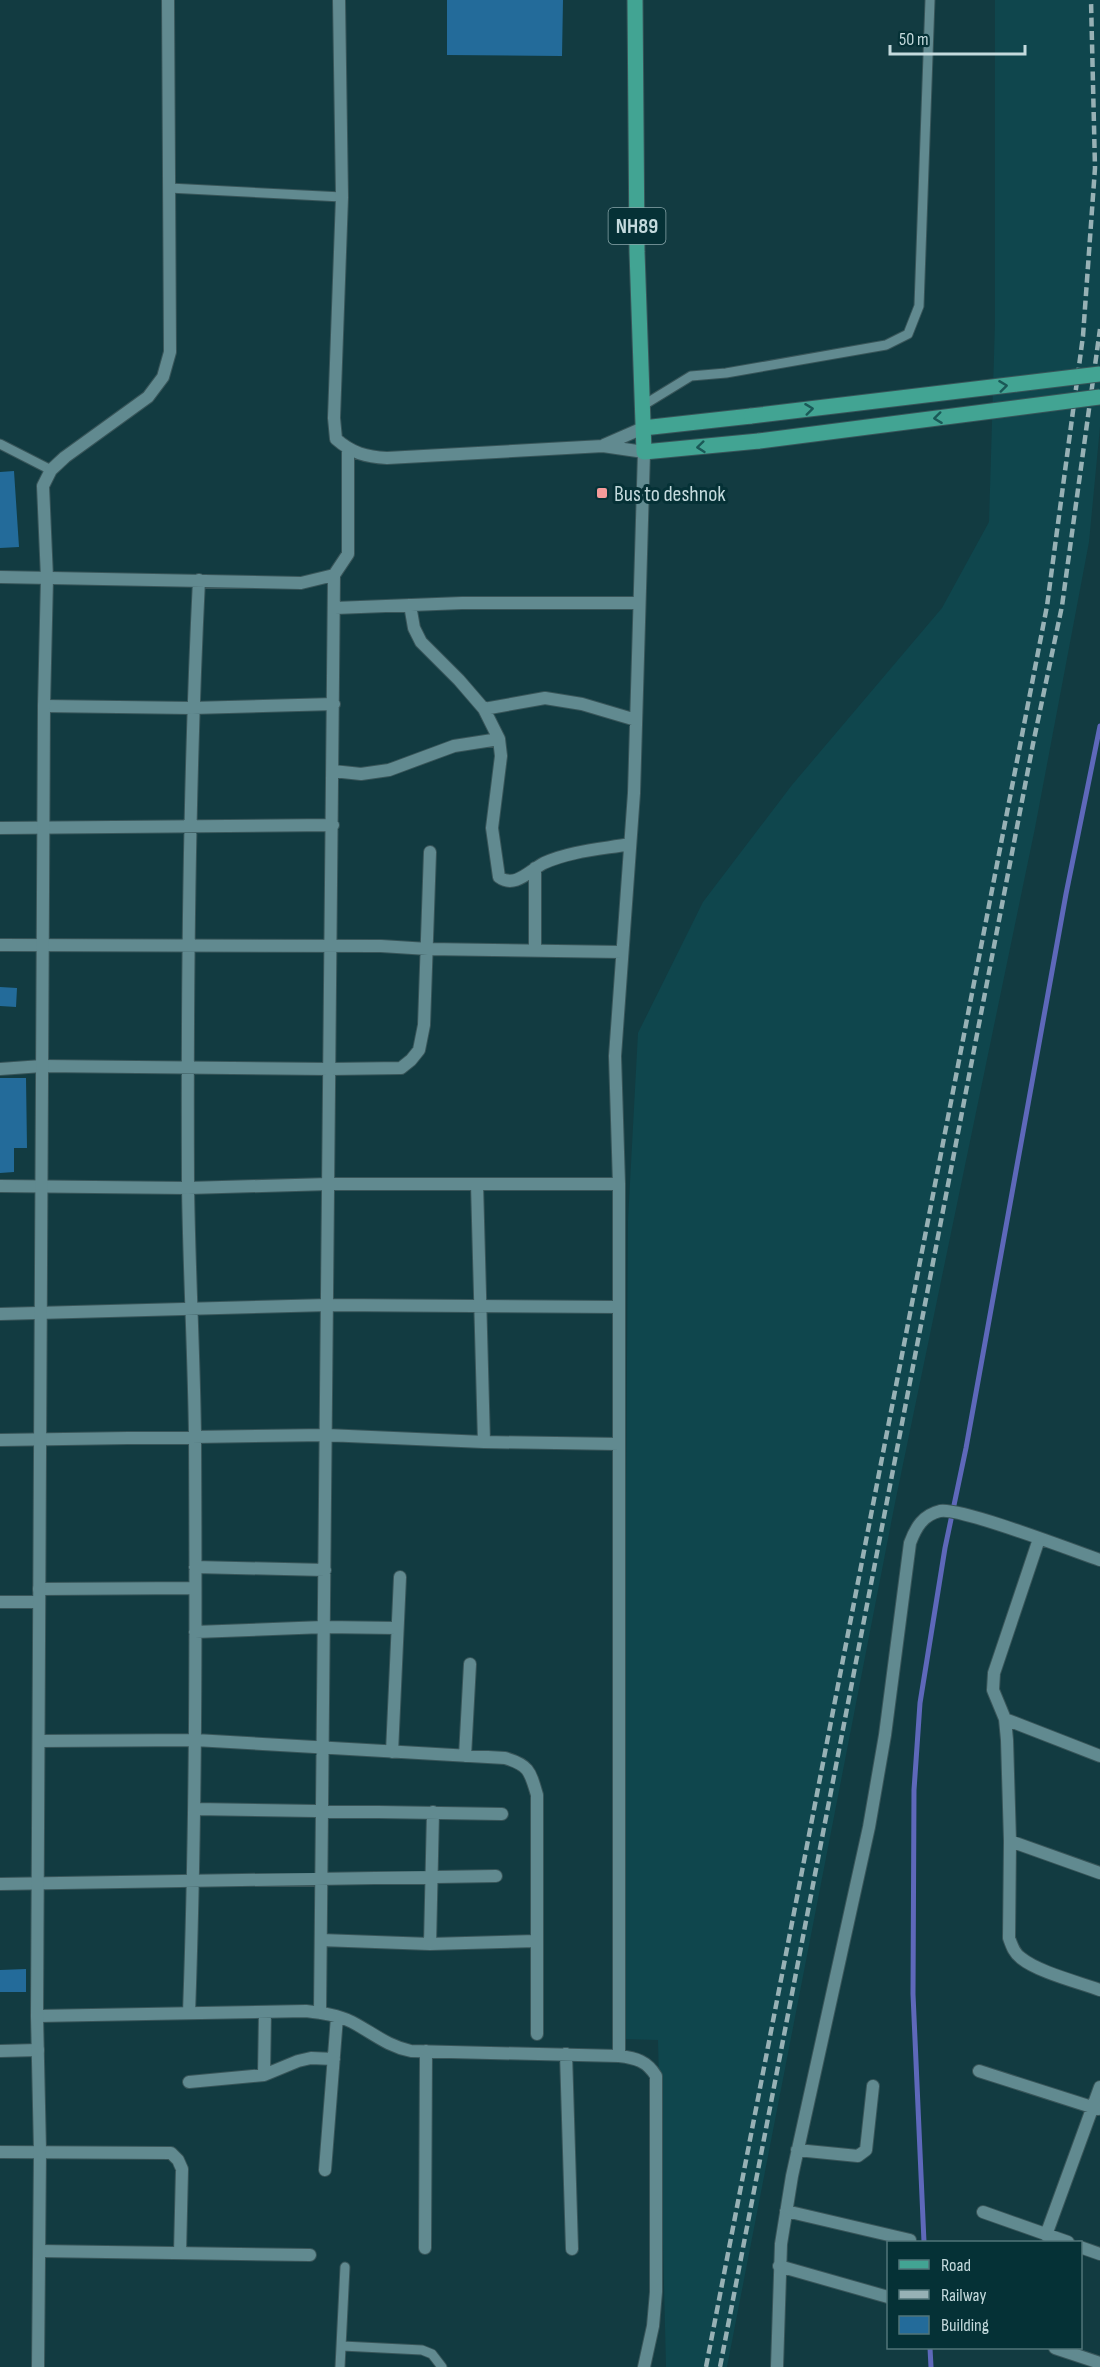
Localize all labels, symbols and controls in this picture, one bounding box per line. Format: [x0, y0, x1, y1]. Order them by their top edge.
scale bar [890, 18, 1025, 56]
text: 50 m [899, 29, 929, 50]
road number: NH89 [608, 208, 666, 244]
one-way arrow [998, 380, 1007, 393]
one-way arrow [805, 403, 814, 416]
one-way arrow [933, 411, 942, 423]
one-way arrow [697, 440, 706, 453]
place label: Bus to deshnok [614, 481, 726, 508]
marker: Bus to deshnok [595, 486, 609, 500]
legend [887, 2241, 1082, 2349]
text: Road [941, 2255, 971, 2276]
text: Railway [941, 2285, 986, 2306]
text: Building [941, 2315, 989, 2336]

